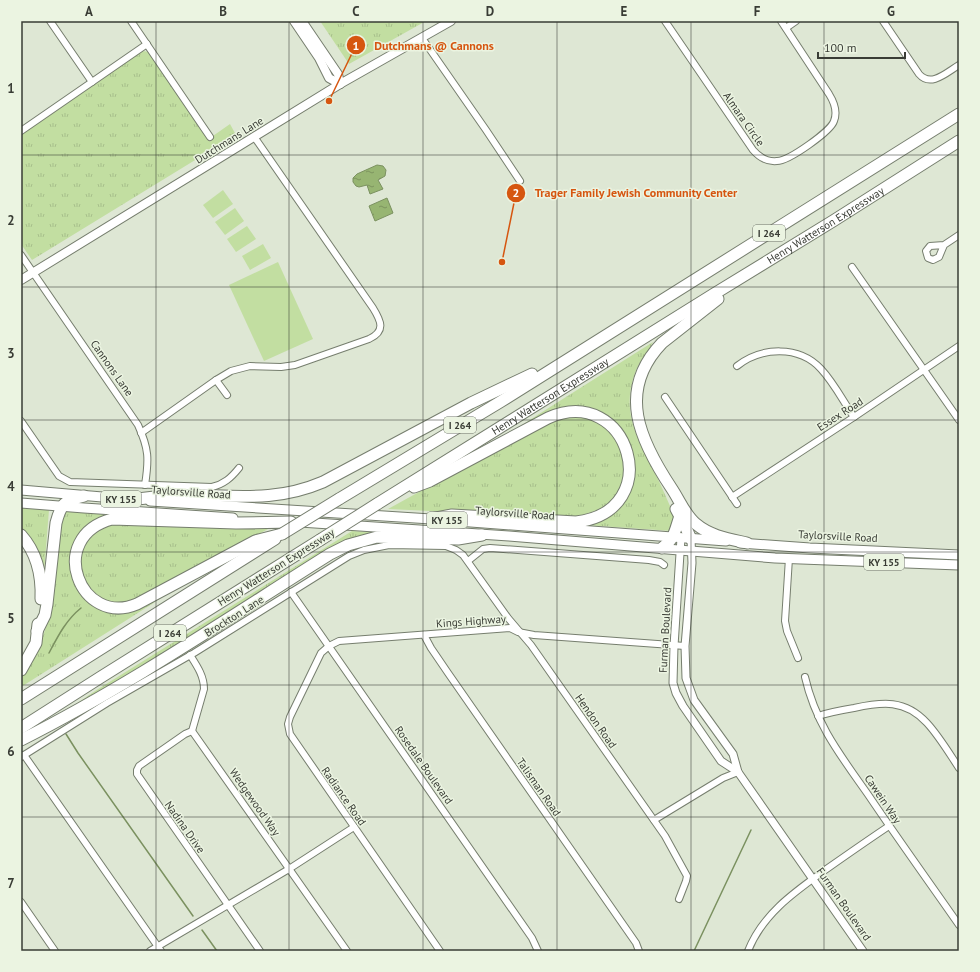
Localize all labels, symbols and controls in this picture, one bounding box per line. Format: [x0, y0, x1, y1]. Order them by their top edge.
text: A [85, 3, 93, 20]
text: B [219, 3, 227, 20]
text: C [352, 3, 360, 20]
text: D [486, 3, 494, 20]
text: E [621, 3, 628, 20]
text: F [754, 3, 761, 20]
text: G [887, 3, 895, 20]
callout: Dutchmans @ Cannons [346, 33, 502, 57]
scale bar [818, 34, 905, 60]
text: 1 [353, 38, 359, 53]
text: Dutchmans @ Cannons [374, 38, 494, 53]
text: 100 m [824, 40, 857, 55]
text: 1 [7, 80, 15, 97]
street label: Almara Circle [720, 89, 768, 149]
street label: Dutchmans Lane [192, 113, 266, 167]
callout: Trager Family Jewish Community Center [506, 181, 745, 205]
street label: Henry Watterson Expressway [764, 183, 887, 267]
text: 2 [513, 185, 519, 200]
text: Trager Family Jewish Community Center [535, 185, 738, 200]
text: 2 [7, 212, 15, 229]
road number: I 264 [753, 225, 785, 241]
street label: Cannons Lane [87, 337, 137, 399]
text: 3 [7, 345, 15, 362]
street label: Henry Watterson Expressway [489, 354, 612, 438]
street label: Essex Road [814, 394, 866, 434]
road number: I 264 [444, 417, 476, 433]
text: 4 [7, 478, 15, 495]
street label: Taylorsville Road [151, 482, 231, 502]
road number: KY 155 [101, 491, 141, 507]
street label: Taylorsville Road [475, 503, 555, 523]
road number: KY 155 [427, 512, 467, 528]
street label: Henry Watterson Expressway [215, 525, 338, 609]
street label: Taylorsville Road [798, 527, 878, 545]
road number: KY 155 [864, 554, 904, 570]
street label: Furman Boulevard [656, 587, 674, 673]
street label: Brockton Lane [202, 592, 267, 640]
text: 5 [7, 610, 15, 627]
street label: Kings Highway [436, 612, 507, 630]
road number: I 264 [154, 625, 186, 641]
street label: Hendon Road [572, 691, 620, 751]
street label: Rosedale Boulevard [392, 723, 456, 807]
text: 6 [7, 743, 15, 760]
street label: Talisman Road [514, 755, 564, 819]
street label: Radiance Road [319, 764, 369, 828]
street label: Wedgewood Way [227, 766, 284, 839]
street label: Cawein Way [862, 772, 905, 827]
street label: Nadina Drive [162, 798, 208, 856]
street label: Furman Boulevard [814, 865, 874, 943]
text: 7 [7, 875, 15, 892]

